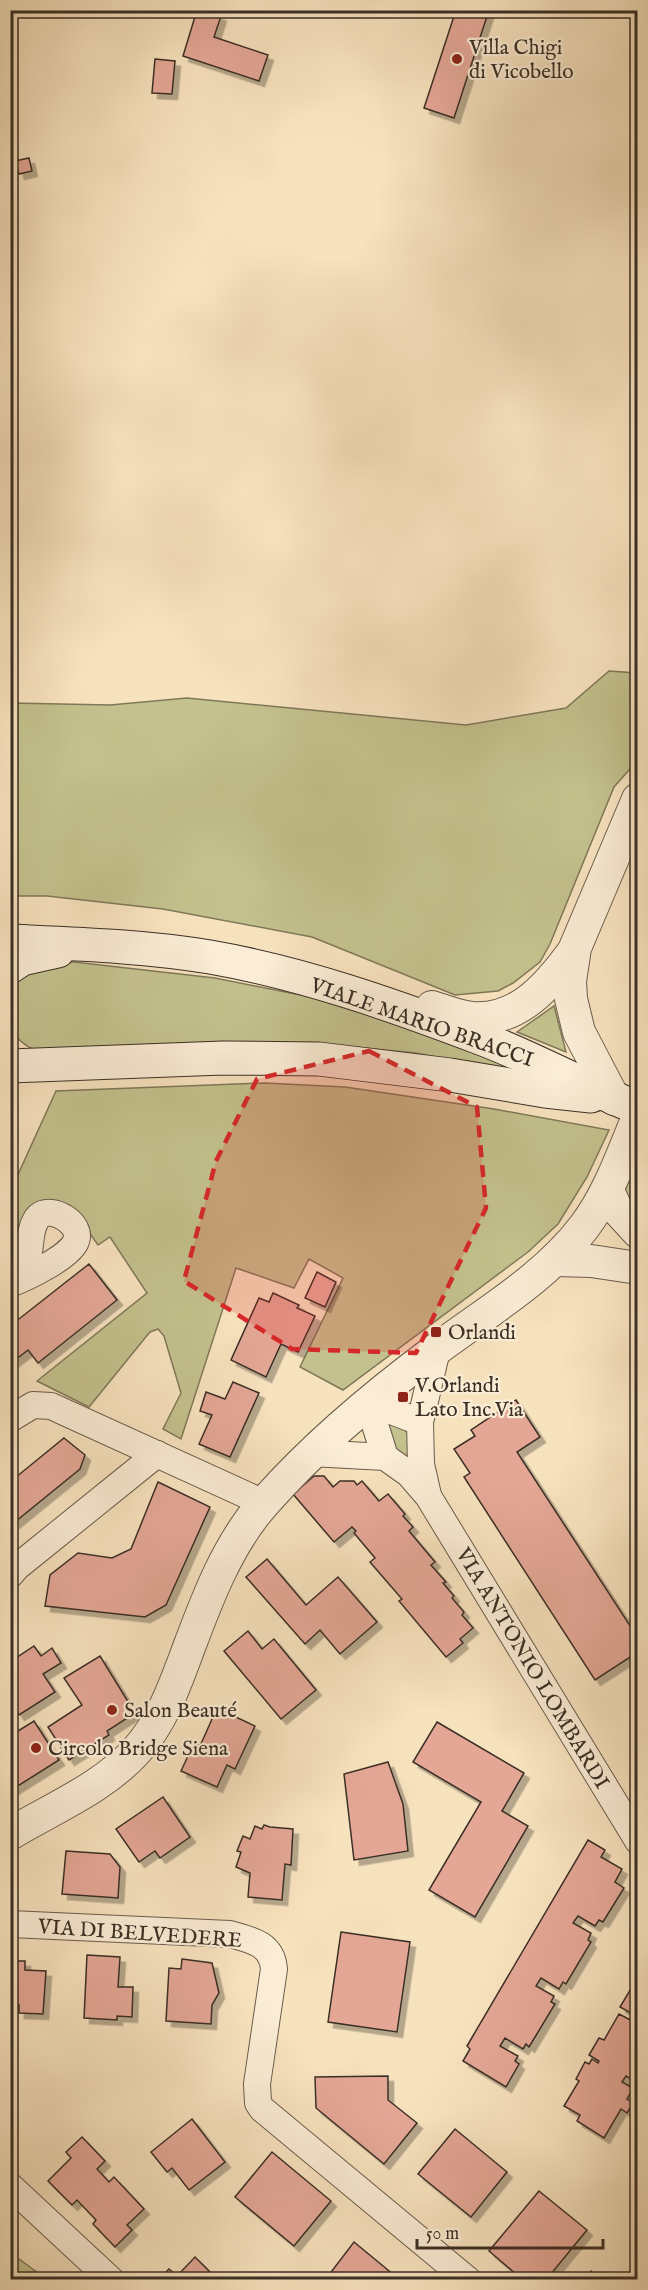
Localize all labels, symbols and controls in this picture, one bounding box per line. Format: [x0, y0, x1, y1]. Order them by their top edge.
place label: Villa Chigi di Vicobello [468, 35, 574, 86]
marker: Villa Chigi di Vicobello [450, 52, 464, 66]
street label: VIALE MARIO BRACCI [305, 972, 537, 1074]
place label: Orlandi [448, 1320, 516, 1347]
marker: Orlandi [429, 1325, 443, 1339]
place label: V.Orlandi Lato Inc.Via [414, 1373, 524, 1424]
marker: V.Orlandi Lato Inc.Via [396, 1390, 410, 1404]
street label: VIA ANTONIO LOMBARDI [448, 1542, 615, 1794]
place label: Salon Beauté [124, 1698, 237, 1725]
marker: Salon Beauté [105, 1703, 119, 1717]
place label: Circolo Bridge Siena [48, 1736, 229, 1763]
marker: Circolo Bridge Siena [29, 1741, 43, 1755]
street label: VIA DI BELVEDERE [36, 1914, 243, 1955]
scale bar [417, 2212, 603, 2250]
text: 50 m [426, 2223, 459, 2246]

